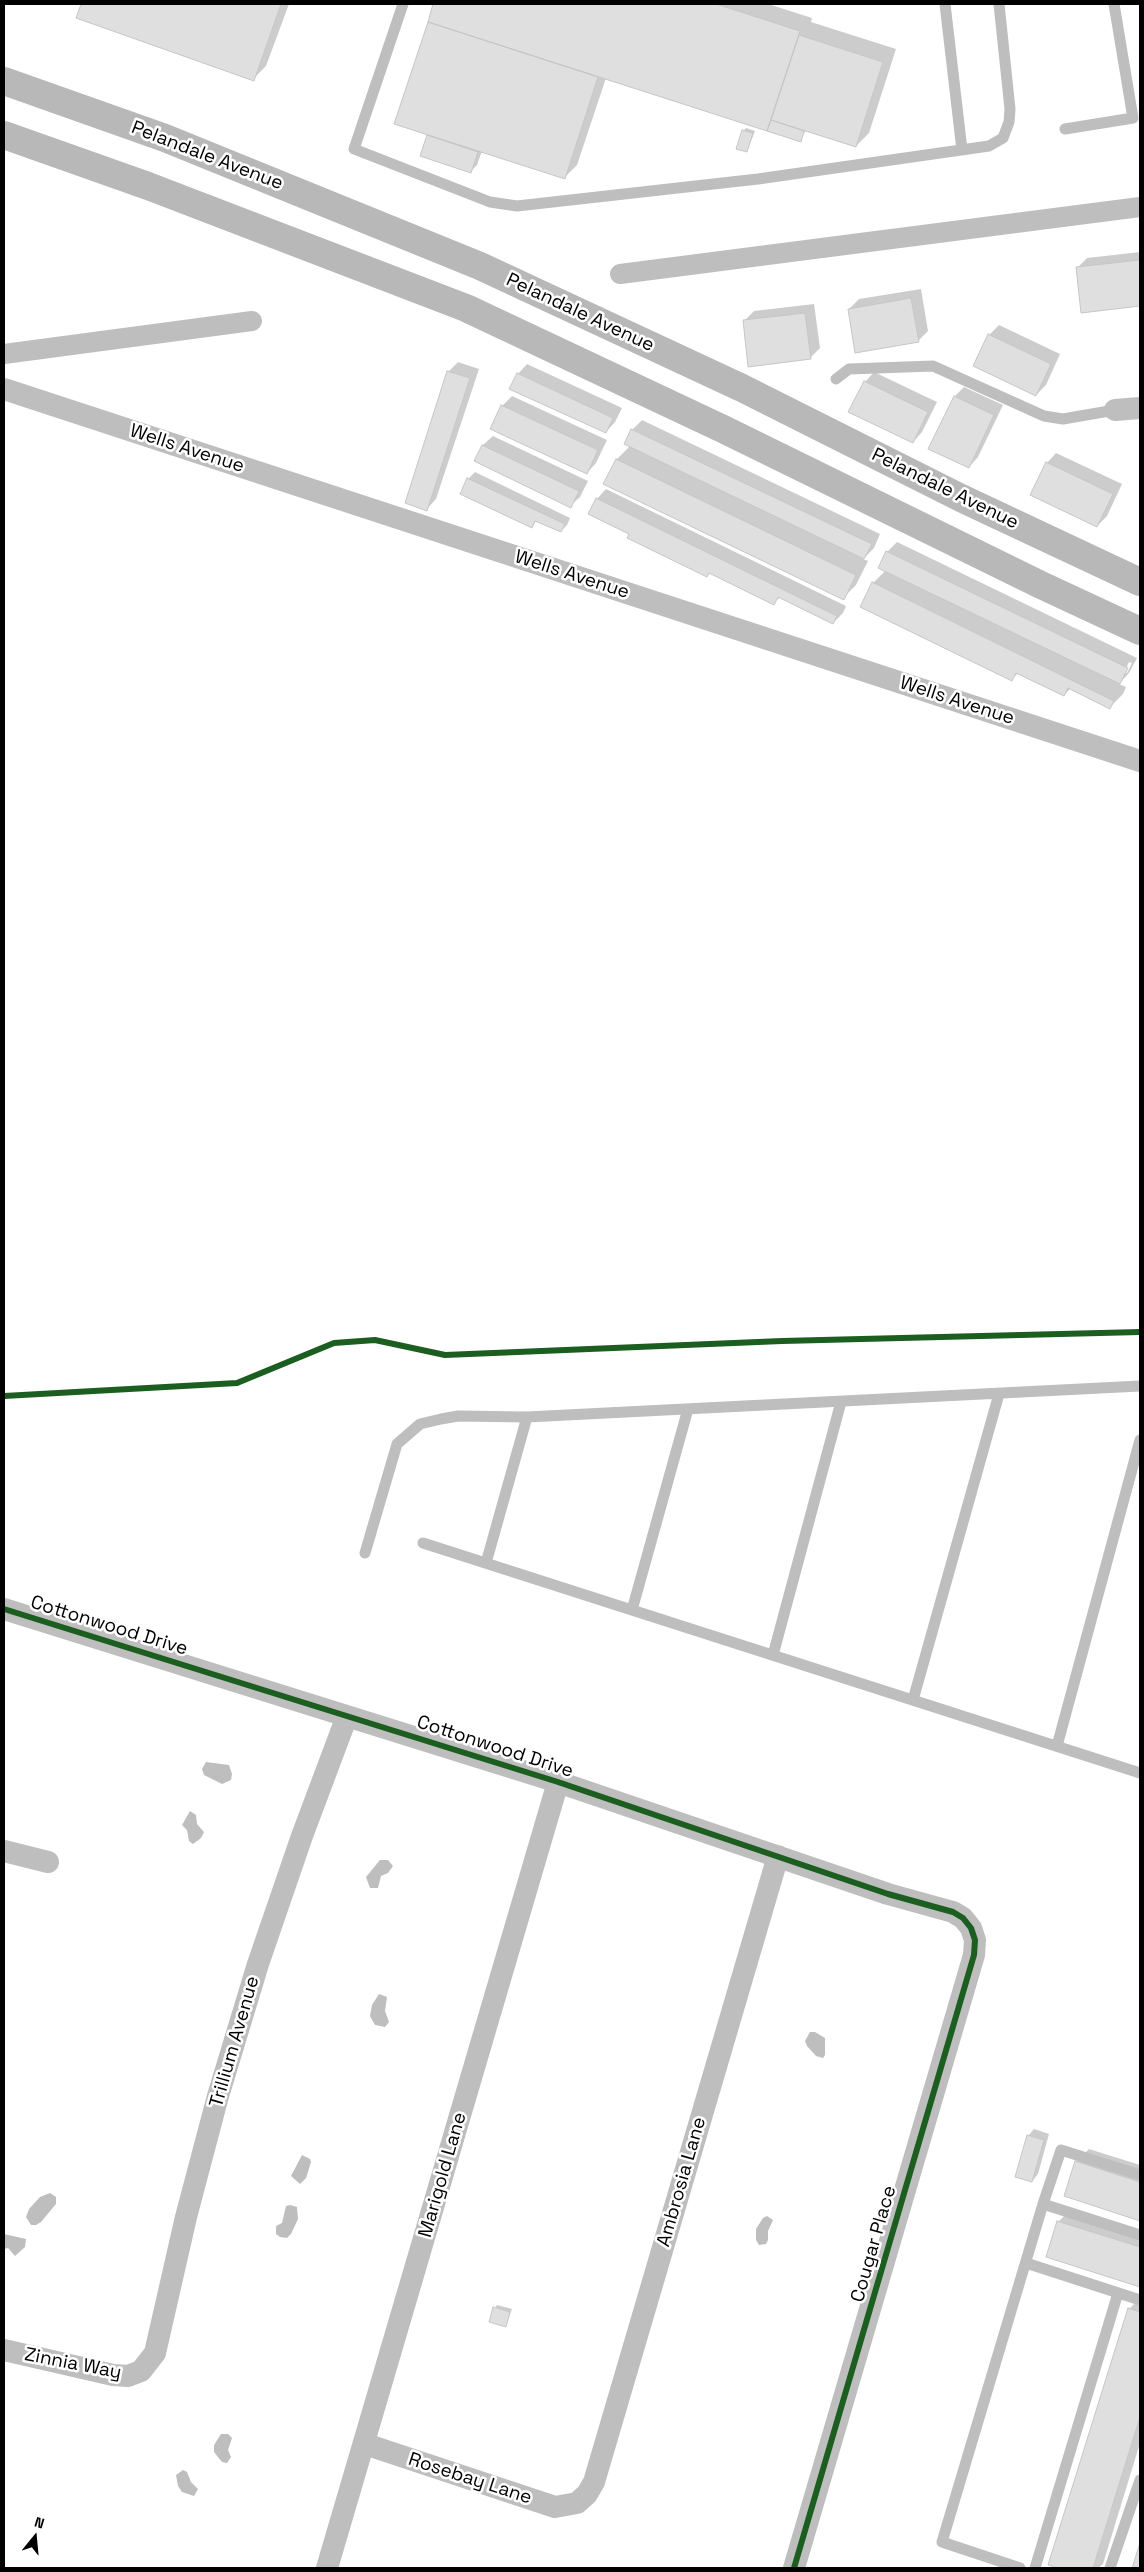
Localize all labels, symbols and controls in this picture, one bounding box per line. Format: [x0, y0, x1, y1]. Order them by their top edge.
street label: Pelandale Avenue [128, 117, 286, 195]
street label: Pelandale Avenue [502, 269, 658, 357]
street label: Wells Avenue [127, 420, 247, 478]
street label: Pelandale Avenue [868, 444, 1022, 534]
street label: Wells Avenue [512, 546, 632, 604]
street label: Wells Avenue [897, 672, 1017, 730]
street label: Cottonwood Drive [28, 1591, 190, 1661]
street label: Cottonwood Drive [414, 1711, 576, 1783]
street label: Trillium Avenue [205, 1974, 265, 2110]
street label: Marigold Lane [414, 2110, 472, 2240]
street label: Ambrosia Lane [653, 2115, 711, 2249]
street label: Cougar Place [846, 2183, 902, 2305]
street label: Zinnia Way [23, 2343, 123, 2385]
street label: Rosebay Lane [405, 2448, 535, 2510]
north arrow [10, 2512, 60, 2562]
text: N [32, 2513, 46, 2533]

